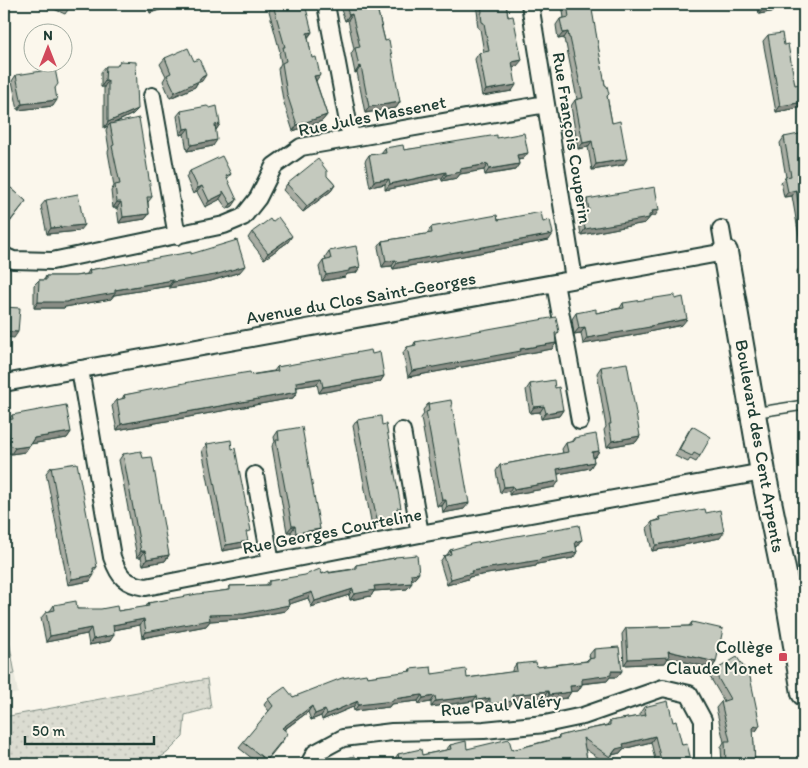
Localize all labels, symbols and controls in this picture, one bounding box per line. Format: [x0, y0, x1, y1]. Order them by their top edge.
north arrow [22, 22, 72, 72]
text: N [43, 27, 53, 44]
street label: Rue François Couperin [548, 51, 596, 225]
street label: Rue Jules Massenet [296, 91, 448, 141]
street label: Avenue du Clos Saint-Georges [244, 267, 478, 329]
street label: Boulevard des Cent Arpents [730, 338, 790, 554]
street label: Rue Georges Courteline [240, 503, 424, 559]
place label: Collège Claude Monet [666, 636, 773, 679]
marker: Collège Claude Monet [777, 651, 789, 663]
street label: Rue Paul Valéry [440, 689, 563, 721]
scale bar [25, 713, 154, 745]
text: 50 m [32, 722, 65, 740]

